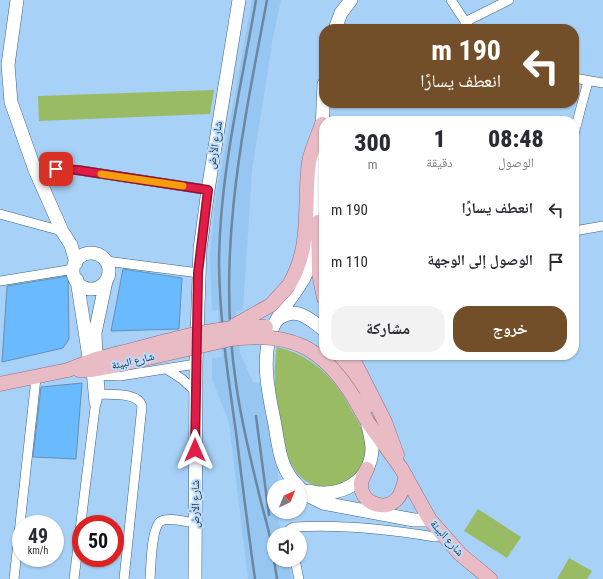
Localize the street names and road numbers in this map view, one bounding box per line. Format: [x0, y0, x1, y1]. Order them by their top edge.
street label: شارع الأرض [205, 120, 225, 170]
street label: شارع البيئة [110, 350, 156, 372]
street label: شارع الأرض [189, 480, 202, 528]
street label: شارع البيئة [428, 517, 466, 559]

